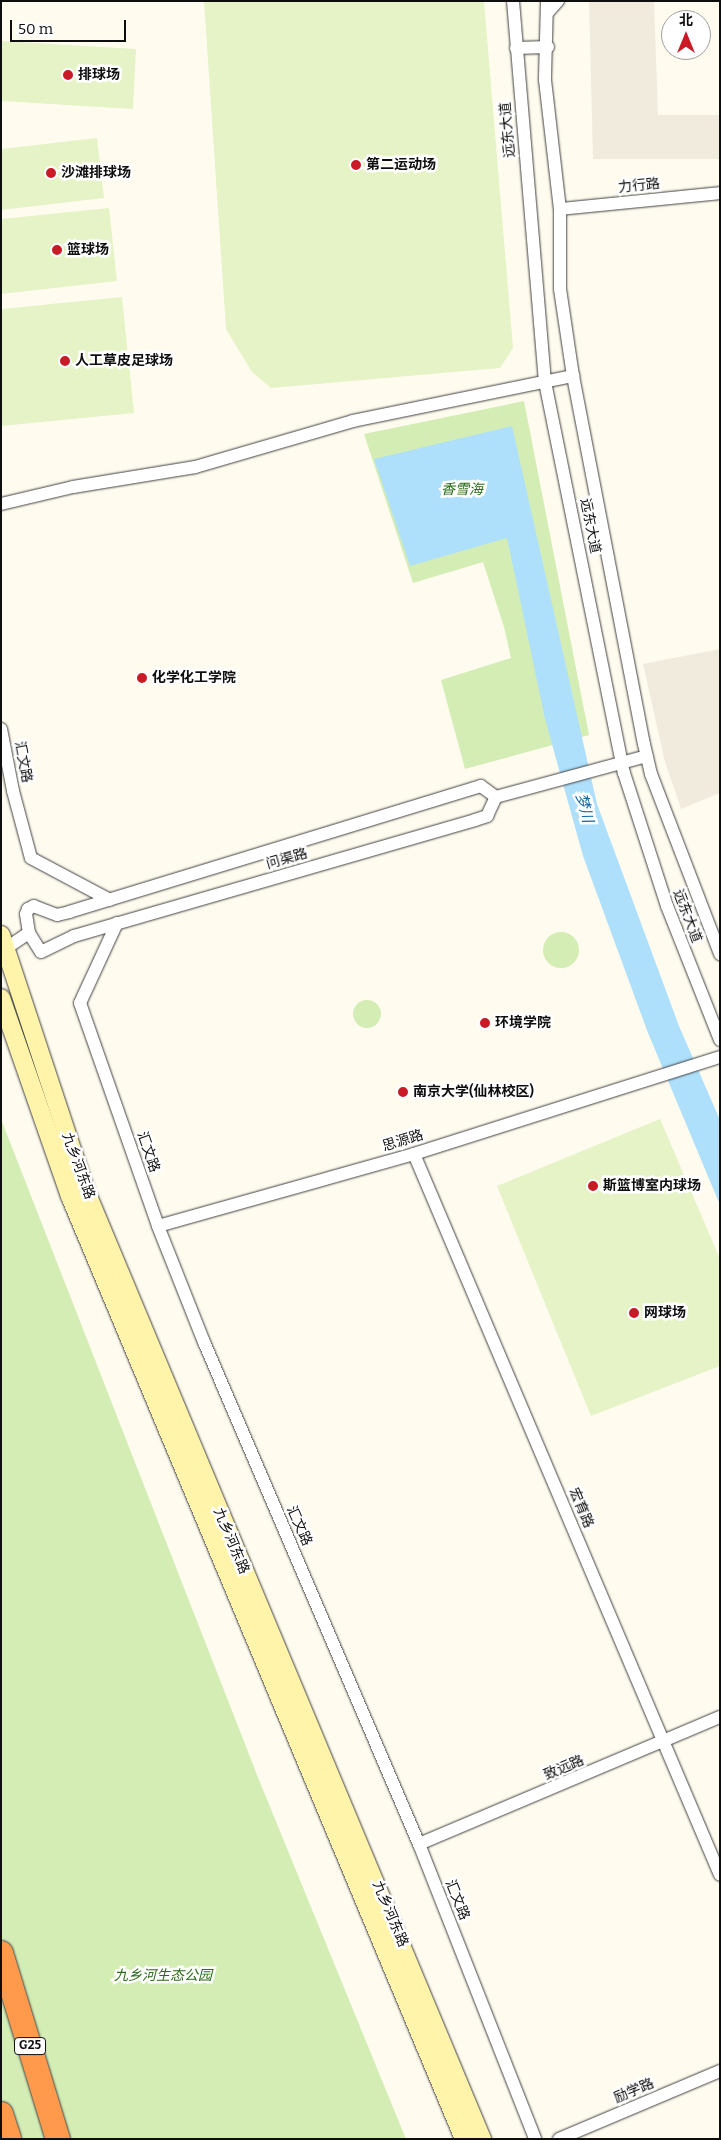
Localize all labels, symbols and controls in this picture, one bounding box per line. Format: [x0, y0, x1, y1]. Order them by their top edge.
scale bar [12, 10, 129, 42]
north arrow [661, 10, 711, 60]
text: 北 [679, 12, 693, 29]
text: 50 m [18, 20, 53, 38]
place label: 排球场 [78, 67, 120, 83]
marker: 排球场 [62, 69, 74, 81]
street label: 远东大道 [497, 101, 519, 159]
place label: 第二运动场 [366, 157, 436, 173]
marker: 第二运动场 [350, 159, 362, 171]
place label: 沙滩排球场 [61, 165, 131, 181]
marker: 沙滩排球场 [45, 167, 57, 179]
street label: 力行路 [617, 175, 661, 197]
place label: 篮球场 [67, 242, 109, 258]
marker: 篮球场 [51, 244, 63, 256]
place label: 人工草皮足球场 [75, 353, 173, 369]
marker: 人工草皮足球场 [59, 355, 71, 367]
park label: 香雪海 [441, 482, 483, 498]
street label: 远东大道 [576, 497, 604, 555]
place label: 化学化工学院 [152, 670, 236, 686]
marker: 化学化工学院 [136, 672, 148, 684]
street label: 汇文路 [11, 740, 35, 784]
water label: 梦川 [571, 791, 597, 825]
street label: 问渠路 [264, 845, 310, 873]
street label: 远东大道 [669, 887, 705, 945]
place label: 环境学院 [495, 1015, 551, 1031]
marker: 环境学院 [479, 1017, 491, 1029]
place label: 南京大学(仙林校区) [413, 1084, 534, 1100]
marker: 南京大学(仙林校区) [397, 1086, 409, 1098]
street label: 思源路 [380, 1127, 426, 1155]
street label: 汇文路 [133, 1129, 163, 1175]
street label: 九乡河东路 [58, 1130, 98, 1202]
place label: 斯篮博室内球场 [603, 1178, 701, 1194]
marker: 斯篮博室内球场 [587, 1180, 599, 1192]
place label: 网球场 [644, 1305, 686, 1321]
marker: 网球场 [628, 1307, 640, 1319]
street label: 宏育路 [565, 1485, 597, 1531]
street label: 汇文路 [283, 1503, 315, 1549]
street label: 九乡河东路 [210, 1506, 252, 1576]
street label: 致远路 [541, 1752, 587, 1784]
street label: 汇文路 [441, 1877, 473, 1923]
street label: 九乡河东路 [369, 1879, 411, 1949]
park label: 九乡河生态公园 [114, 1968, 212, 1984]
road number: G25 [14, 2036, 46, 2056]
street label: 励学路 [611, 2075, 657, 2107]

